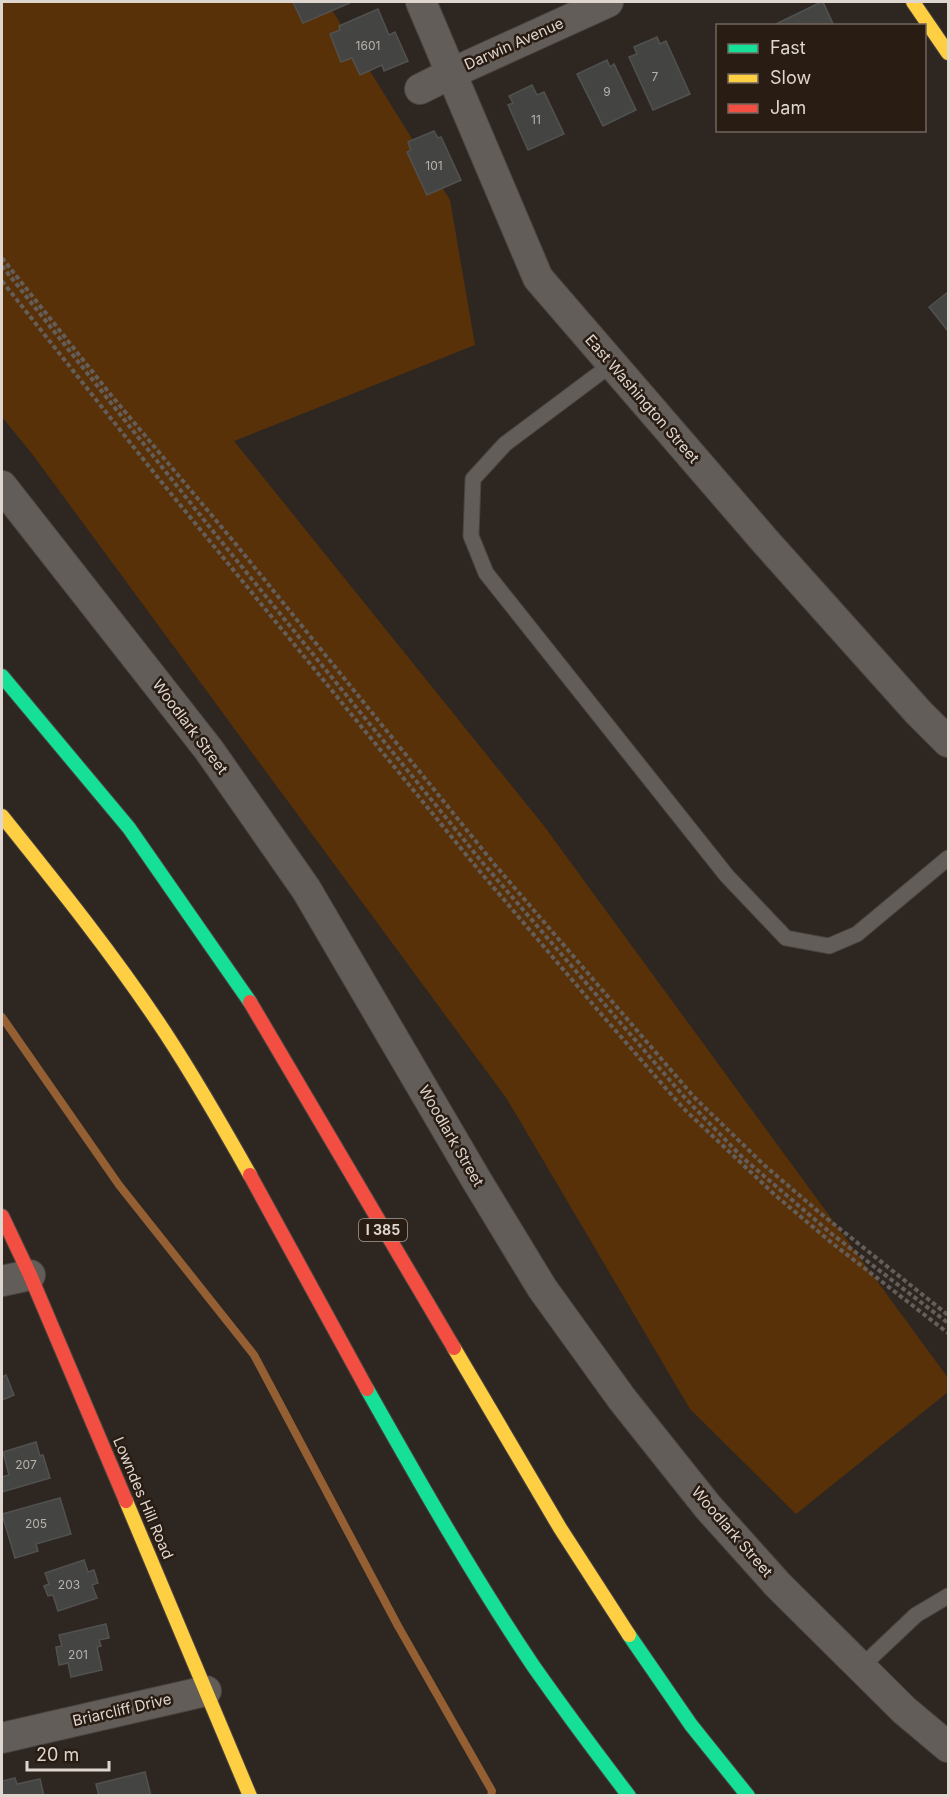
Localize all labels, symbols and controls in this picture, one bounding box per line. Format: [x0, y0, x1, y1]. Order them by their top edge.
street label: Darwin Avenue [461, 13, 566, 74]
legend [716, 24, 926, 132]
text: Fast [770, 37, 806, 58]
house number: 1601 [356, 38, 380, 53]
text: Slow [770, 67, 811, 88]
house number: 7 [652, 69, 659, 84]
house number: 9 [603, 84, 611, 99]
text: Jam [770, 97, 806, 118]
house number: 11 [531, 112, 541, 127]
house number: 101 [425, 158, 443, 173]
street label: East Washington Street [581, 330, 704, 467]
street label: Woodlark Street [149, 675, 232, 778]
street label: Woodlark Street [415, 1082, 488, 1190]
road number: I 385 [359, 1219, 407, 1241]
street label: Lowndes Hill Road [109, 1434, 178, 1562]
house number: 207 [15, 1457, 37, 1472]
street label: Woodlark Street [688, 1482, 777, 1581]
house number: 205 [25, 1516, 47, 1531]
house number: 203 [58, 1577, 80, 1592]
house number: 201 [68, 1647, 88, 1662]
street label: Briarcliff Drive [71, 1689, 173, 1730]
scale bar [27, 1734, 110, 1772]
text: 20 m [36, 1744, 79, 1765]

